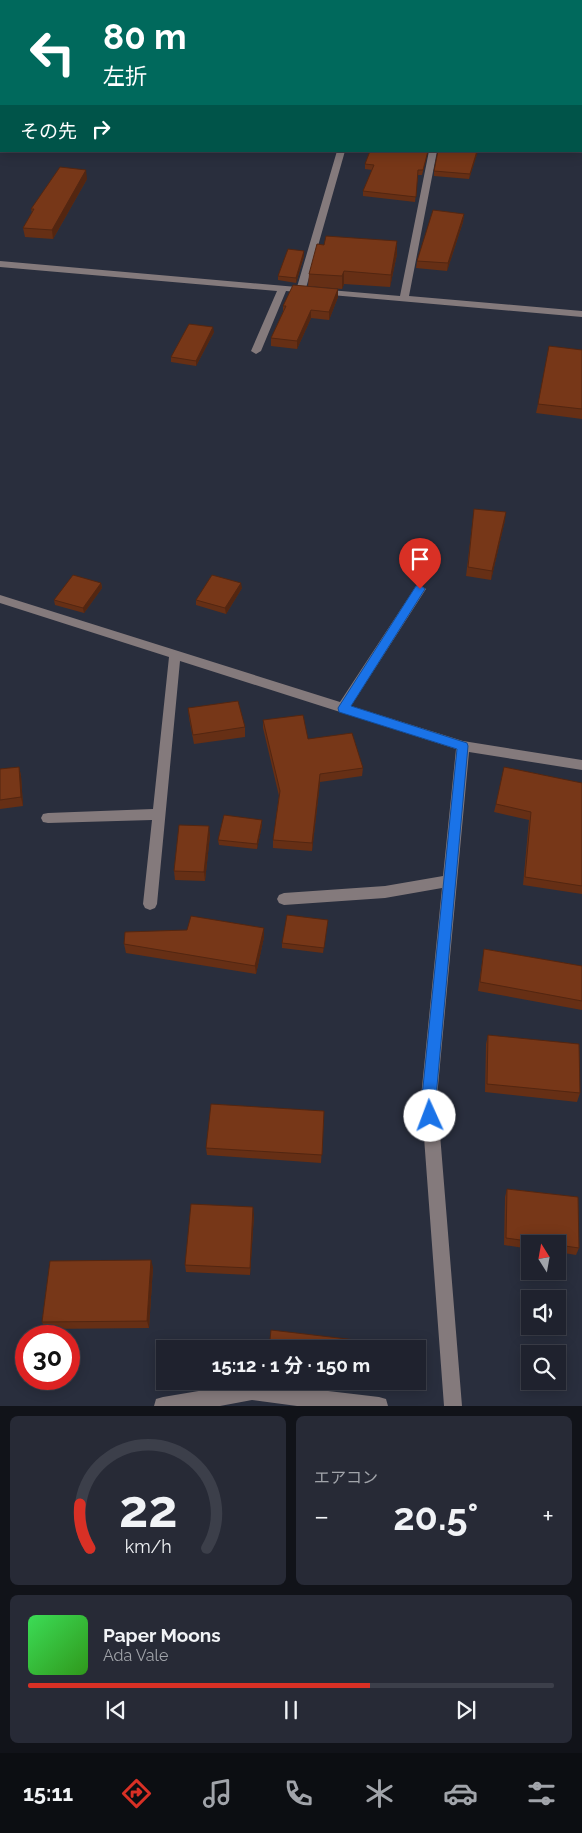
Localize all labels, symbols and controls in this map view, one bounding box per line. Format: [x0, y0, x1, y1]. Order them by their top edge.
text: 80 m [103, 16, 187, 57]
icon: left [20, 20, 85, 85]
text: 左折 [103, 63, 147, 89]
icon: right [87, 115, 115, 143]
text: その先 [20, 120, 77, 142]
pin [399, 538, 441, 589]
icon: arrive [406, 545, 434, 573]
position arrow [403, 1089, 455, 1141]
north arrow [521, 1235, 566, 1280]
map controls [521, 1235, 566, 1390]
button: sound [521, 1290, 566, 1335]
speed limit sign: 30 [15, 1325, 80, 1390]
button: search [521, 1345, 566, 1390]
text: 15:12 · 1 分 · 150 m [212, 1354, 370, 1376]
text: エアコン [314, 1468, 378, 1487]
text: 22 [119, 1478, 177, 1539]
text: 20.5° [393, 1494, 478, 1539]
text: − [314, 1500, 329, 1533]
text: + [542, 1500, 554, 1533]
text: km/h [124, 1536, 172, 1557]
text: Paper Moons [103, 1624, 221, 1646]
text: Ada Vale [103, 1646, 168, 1665]
icon: previous [102, 1696, 130, 1724]
icon: pause [277, 1696, 305, 1724]
icon: next [452, 1696, 480, 1724]
icon: directions [119, 1776, 154, 1811]
icon: music [200, 1776, 235, 1811]
icon: phone [281, 1776, 316, 1811]
icon: climate [362, 1776, 397, 1811]
icon: car [443, 1776, 478, 1811]
icon: filters [524, 1776, 559, 1811]
text: 15:11 [23, 1780, 73, 1806]

